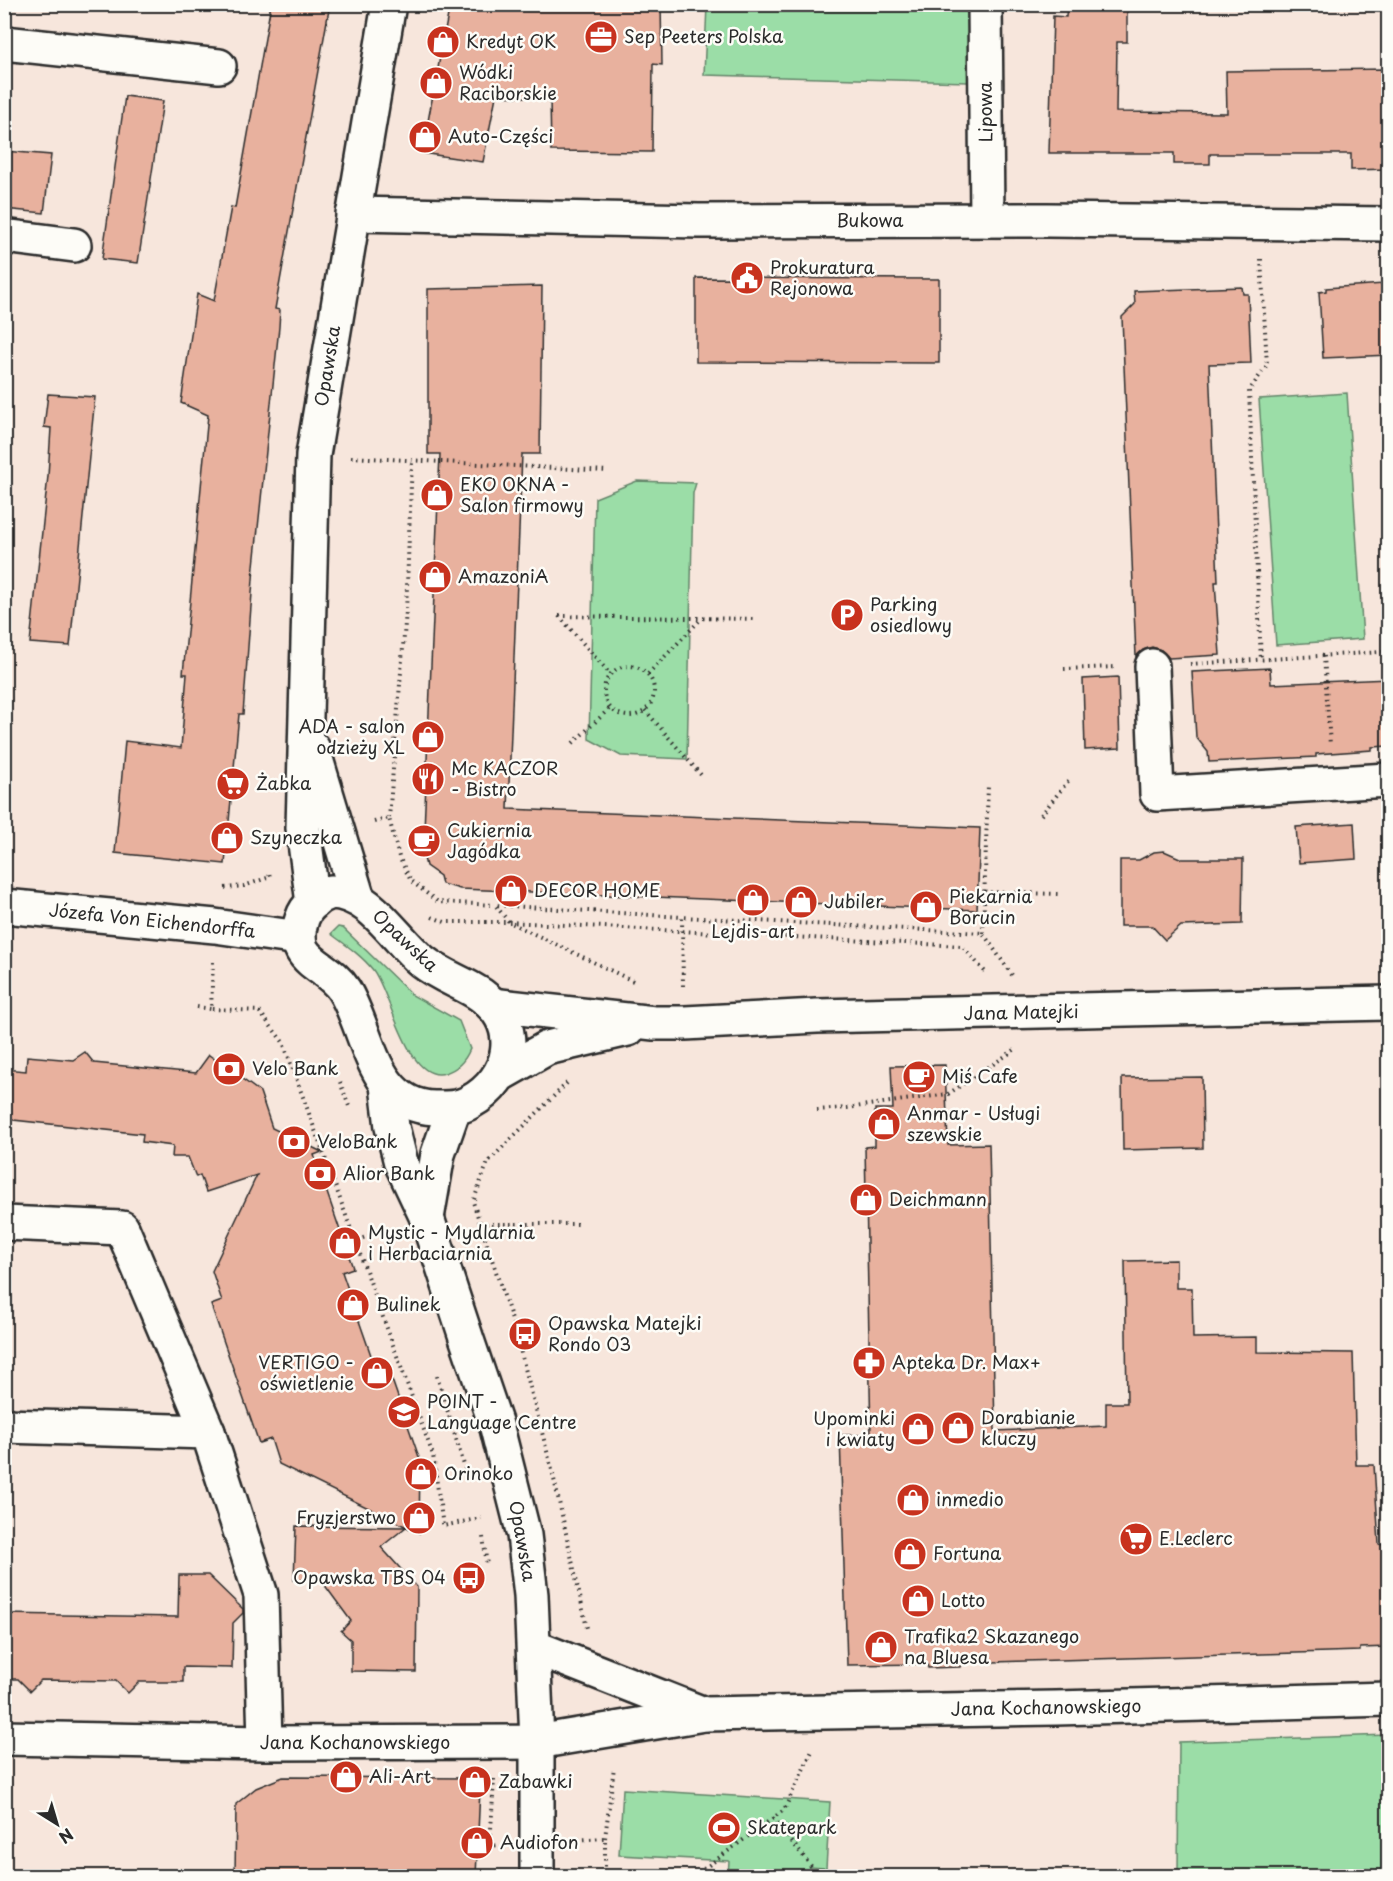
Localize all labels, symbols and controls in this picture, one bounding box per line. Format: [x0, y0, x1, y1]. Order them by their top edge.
office icon: Sep Peeters Polska [583, 19, 619, 55]
place label: Sep Peeters Polska [624, 22, 784, 49]
shop icon: Kredyt OK [425, 24, 461, 60]
place label: Kredyt OK [466, 27, 556, 54]
place label: Wódki Raciborskie [459, 58, 557, 106]
shop icon: Wódki Raciborskie [418, 65, 454, 101]
street label: Lipowa [970, 81, 999, 143]
shop icon: Auto-Części [407, 119, 443, 155]
place label: Auto-Części [448, 122, 553, 149]
street label: Bukowa [837, 206, 904, 233]
place label: Prokuratura Rejonowa [770, 253, 875, 301]
public building icon: Prokuratura Rejonowa [729, 260, 765, 296]
street label: Opawska [307, 323, 346, 408]
place label: EKO OKNA - Salon firmowy [460, 470, 584, 518]
shop icon: EKO OKNA - Salon firmowy [419, 477, 455, 513]
shop icon: AmazoniA [417, 559, 453, 595]
place label: AmazoniA [458, 562, 549, 589]
place label: Parking osiedlowy [870, 590, 952, 638]
parking icon: Parking osiedlowy [829, 597, 865, 633]
place label: ADA - salon odzieży XL [299, 712, 405, 760]
shop icon: ADA - salon odzieży XL [410, 719, 446, 755]
place label: Mc KACZOR - Bistro [451, 754, 558, 802]
restaurant icon: Mc KACZOR - Bistro [410, 761, 446, 797]
supermarket icon: Żabka [215, 766, 251, 802]
place label: Żabka [256, 769, 312, 796]
place label: Cukiernia Jagódka [447, 816, 532, 864]
shop icon: Szyneczka [209, 820, 245, 856]
place label: Szyneczka [250, 823, 343, 850]
cafe icon: Cukiernia Jagódka [406, 823, 442, 859]
shop icon: DECOR HOME [493, 873, 529, 909]
place label: DECOR HOME [534, 876, 660, 903]
shop icon: Lejdis-art [735, 882, 771, 918]
place label: Piekarnia Borucin [949, 882, 1032, 930]
shop icon: Jubiler [783, 884, 819, 920]
place label: Jubiler [824, 887, 884, 914]
shop icon: Piekarnia Borucin [908, 889, 944, 925]
street label: Józefa Von Eichendorffa [48, 895, 258, 944]
street label: Opawska [367, 902, 446, 978]
place label: Lejdis-art [711, 917, 795, 944]
street label: Jana Matejki [963, 997, 1079, 1026]
bank icon: Velo Bank [211, 1051, 247, 1087]
place label: Velo Bank [252, 1054, 338, 1081]
cafe icon: Miś Cafe [901, 1059, 937, 1095]
place label: Miś Cafe [942, 1062, 1018, 1089]
place label: Anmar - Usługi szewskie [907, 1099, 1040, 1147]
shop icon: Anmar - Usługi szewskie [866, 1106, 902, 1142]
bank icon: VeloBank [276, 1124, 312, 1160]
place label: VeloBank [317, 1127, 397, 1154]
bank icon: Alior Bank [302, 1156, 338, 1192]
place label: Alior Bank [343, 1159, 435, 1186]
shop icon: Deichmann [848, 1182, 884, 1218]
place label: Deichmann [889, 1185, 987, 1212]
place label: Mystic - Mydlarnia i Herbaciarnia [368, 1218, 535, 1266]
shop icon: Mystic - Mydlarnia i Herbaciarnia [327, 1225, 363, 1261]
shop icon: Bulinek [335, 1287, 371, 1323]
place label: Bulinek [376, 1290, 441, 1317]
place label: Opawska Matejki Rondo 03 [548, 1309, 701, 1357]
bus stop icon: Opawska Matejki Rondo 03 [507, 1316, 543, 1352]
pharmacy icon: Apteka Dr. Max+ [851, 1345, 887, 1381]
place label: VERTIGO - oświetlenie [258, 1348, 354, 1396]
place label: Apteka Dr. Max+ [892, 1348, 1041, 1375]
shop icon: VERTIGO - oświetlenie [359, 1355, 395, 1391]
place label: POINT - Language Centre [427, 1387, 577, 1435]
school or university icon: POINT - Language Centre [386, 1394, 422, 1430]
place label: Dorabianie kluczy [981, 1403, 1076, 1451]
place label: Upominki i kwiaty [813, 1404, 895, 1452]
shop icon: Dorabianie kluczy [940, 1410, 976, 1446]
shop icon: Upominki i kwiaty [900, 1411, 936, 1447]
shop icon: Orinoko [403, 1456, 439, 1492]
place label: Orinoko [444, 1459, 513, 1486]
shop icon: inmedio [895, 1482, 931, 1518]
place label: inmedio [936, 1485, 1004, 1512]
street label: Opawska [503, 1498, 544, 1584]
shop icon: Fryzjerstwo [401, 1500, 437, 1536]
place label: Fryzjerstwo [296, 1503, 396, 1530]
supermarket icon: E.Leclerc [1118, 1521, 1154, 1557]
place label: E.Leclerc [1159, 1524, 1233, 1551]
shop icon: Fortuna [892, 1536, 928, 1572]
place label: Fortuna [933, 1539, 1002, 1566]
bus stop icon: Opawska TBS 04 [451, 1560, 487, 1596]
place label: Opawska TBS 04 [293, 1563, 446, 1590]
shop icon: Lotto [900, 1583, 936, 1619]
place label: Lotto [941, 1586, 985, 1613]
place label: Trafika2 Skazanego na Bluesa [904, 1622, 1079, 1670]
shop icon: Trafika2 Skazanego na Bluesa [863, 1629, 899, 1665]
street label: Jana Kochanowskiego [950, 1691, 1142, 1722]
street label: Jana Kochanowskiego [260, 1728, 450, 1755]
shop icon: Ali-Art [328, 1759, 364, 1795]
place label: Ali-Art [369, 1762, 431, 1789]
shop icon: Zabawki [457, 1764, 493, 1800]
place label: Zabawki [498, 1767, 573, 1794]
north arrow [27, 1794, 87, 1854]
sports icon: Skatepark [706, 1810, 742, 1846]
place label: Skatepark [747, 1813, 837, 1840]
text: N [54, 1823, 79, 1850]
shop icon: Audiofon [459, 1825, 495, 1861]
place label: Audiofon [500, 1828, 579, 1855]

